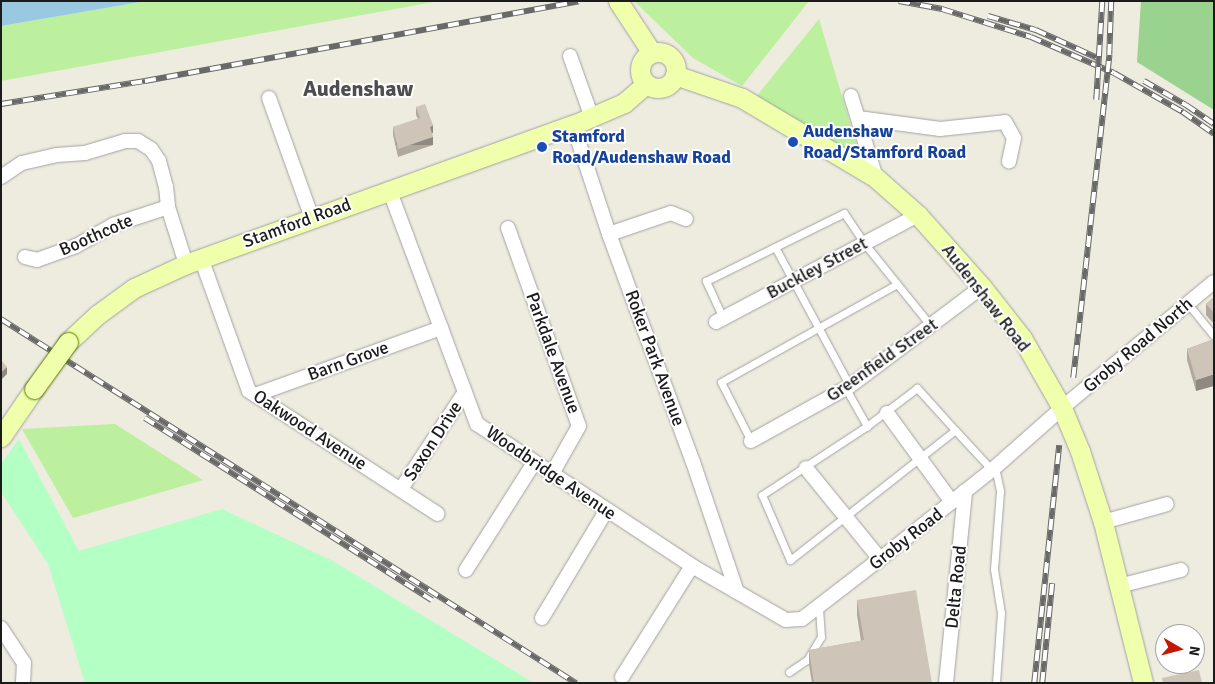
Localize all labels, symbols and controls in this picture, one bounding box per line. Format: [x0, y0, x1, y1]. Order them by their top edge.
district label: Audenshaw [303, 76, 413, 102]
place label: Audenshaw Road/Stamford Road [803, 121, 966, 163]
place label: Stamford Road/Audenshaw Road [552, 126, 731, 168]
marker: Audenshaw Road/Stamford Road [787, 136, 799, 148]
marker: Stamford Road/Audenshaw Road [536, 141, 548, 153]
street label: Stamford Road [240, 193, 354, 253]
street label: Boothcote [56, 209, 136, 261]
street label: Buckley Street [763, 232, 871, 304]
street label: Audenshaw Road [937, 240, 1035, 356]
street label: Roker Park Avenue [620, 287, 690, 429]
street label: Parkdale Avenue [521, 289, 585, 417]
street label: Groby Road North [1079, 293, 1197, 397]
street label: Greenfield Street [822, 314, 942, 406]
street label: Barn Grove [305, 336, 391, 386]
street label: Oakwood Avenue [249, 385, 371, 475]
street label: Saxon Drive [399, 397, 467, 485]
street label: Woodbridge Avenue [482, 421, 620, 525]
street label: Groby Road [865, 504, 947, 574]
street label: Delta Road [941, 544, 971, 630]
north arrow [1155, 624, 1205, 674]
text: N [1185, 645, 1203, 657]

